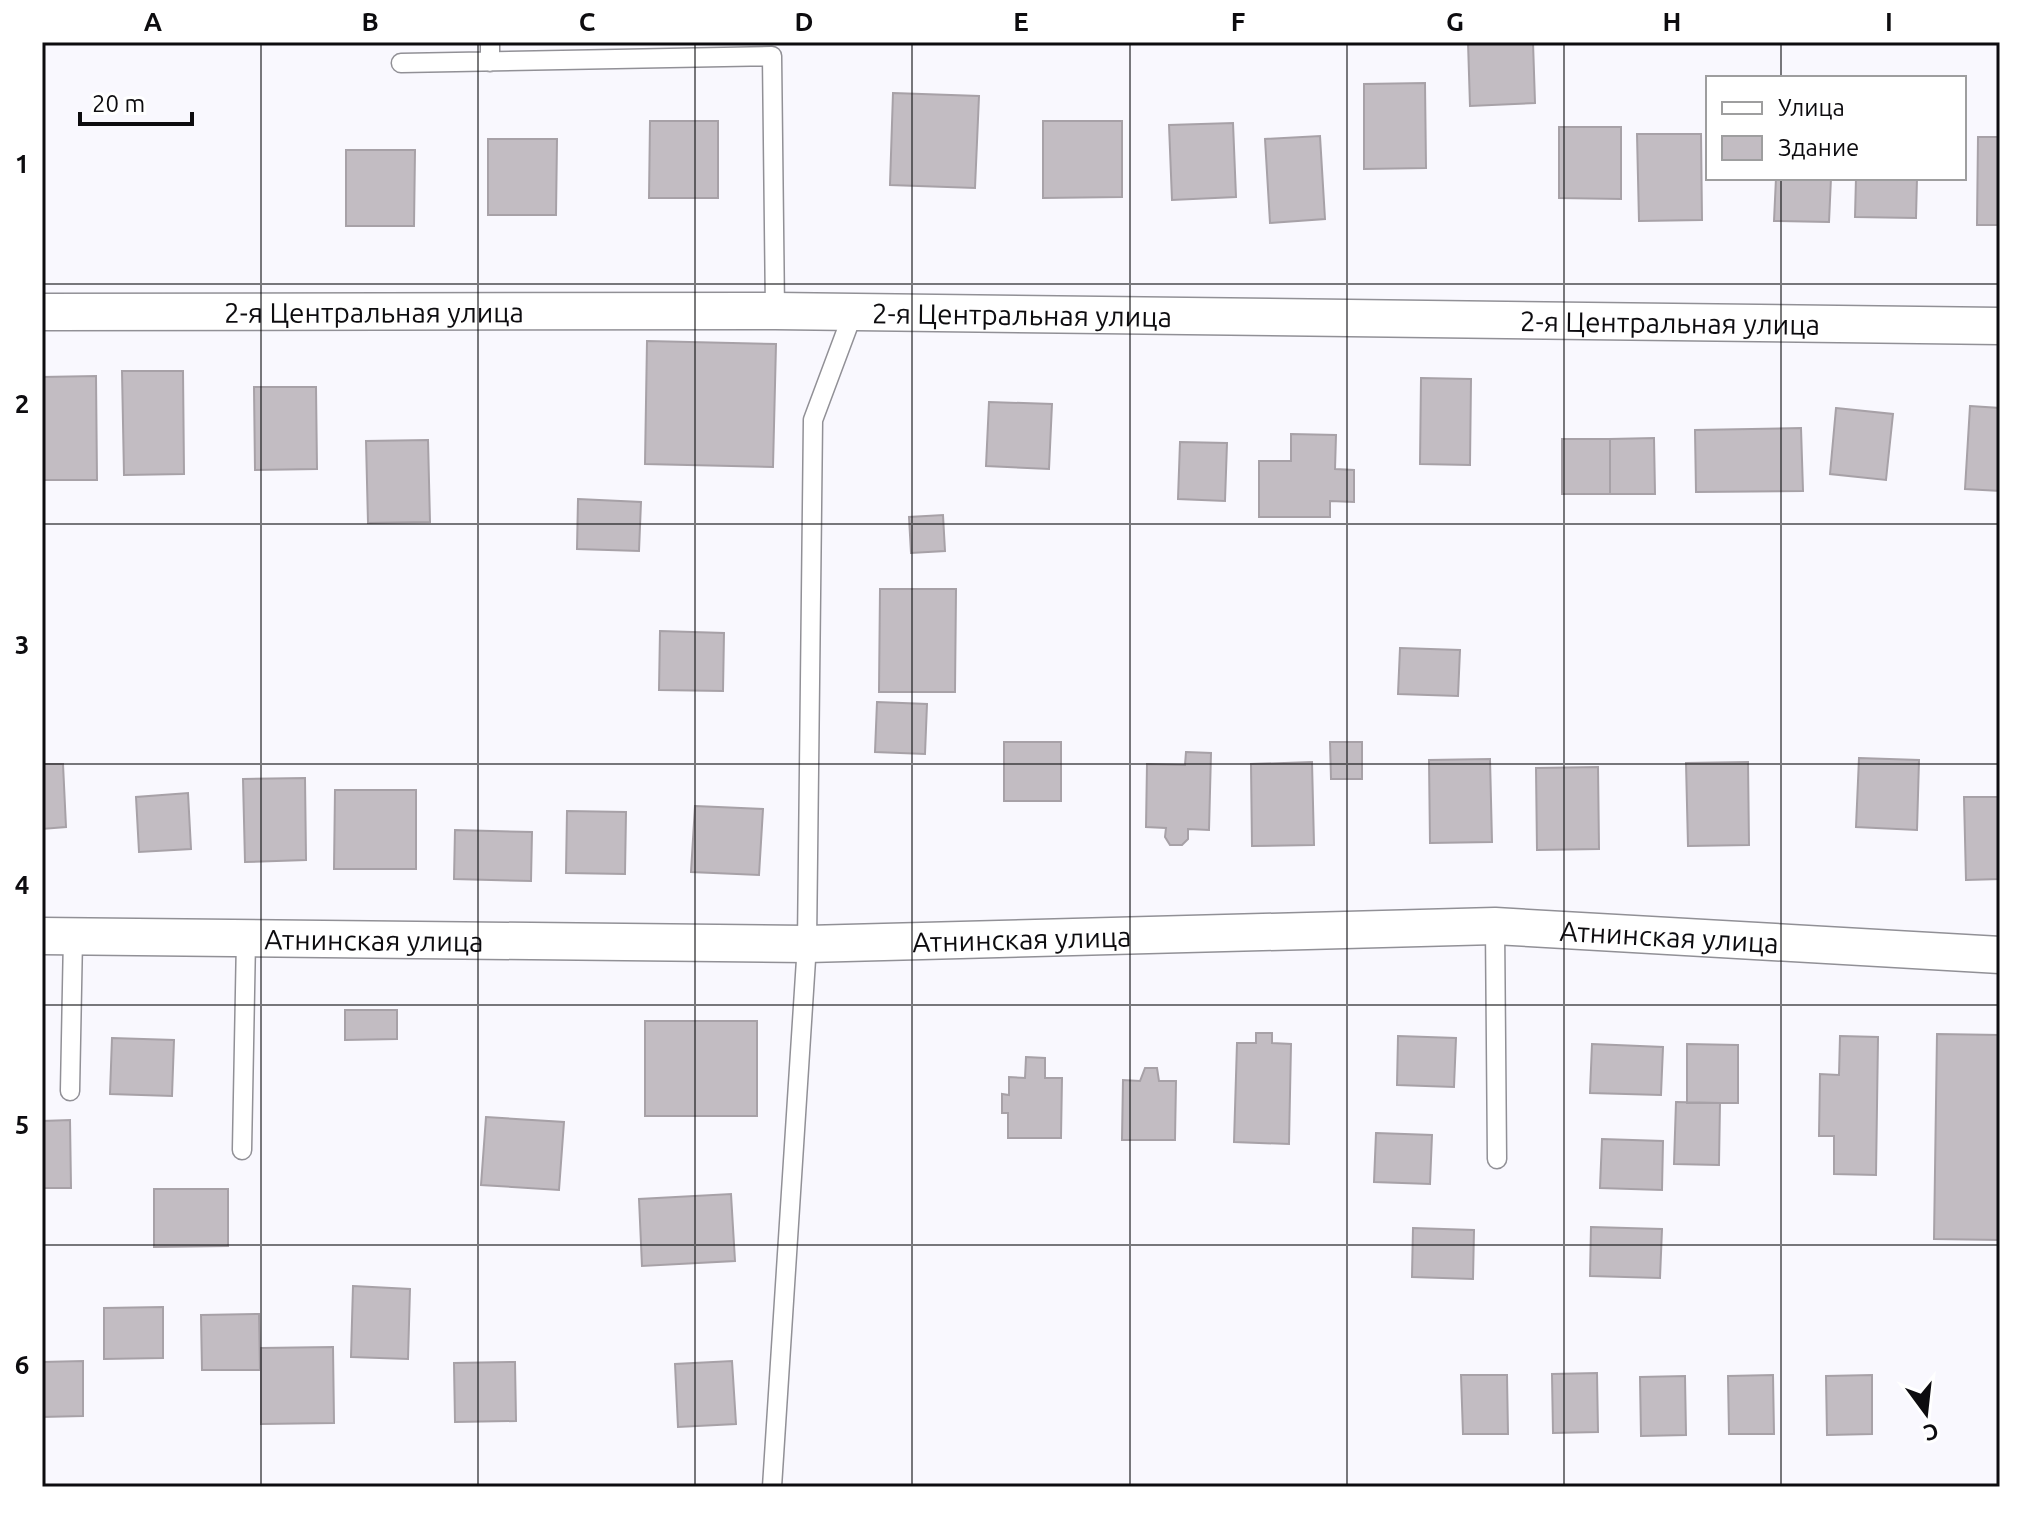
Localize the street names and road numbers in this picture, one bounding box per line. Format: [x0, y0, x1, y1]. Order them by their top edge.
street label: 2-я Центральная улица [224, 296, 524, 327]
street label: 2-я Центральная улица [872, 297, 1172, 331]
street label: 2-я Центральная улица [1520, 305, 1820, 339]
street label: Атнинская улица [1559, 914, 1780, 958]
street label: Атнинская улица [912, 920, 1132, 957]
street label: Атнинская улица [264, 923, 484, 956]

